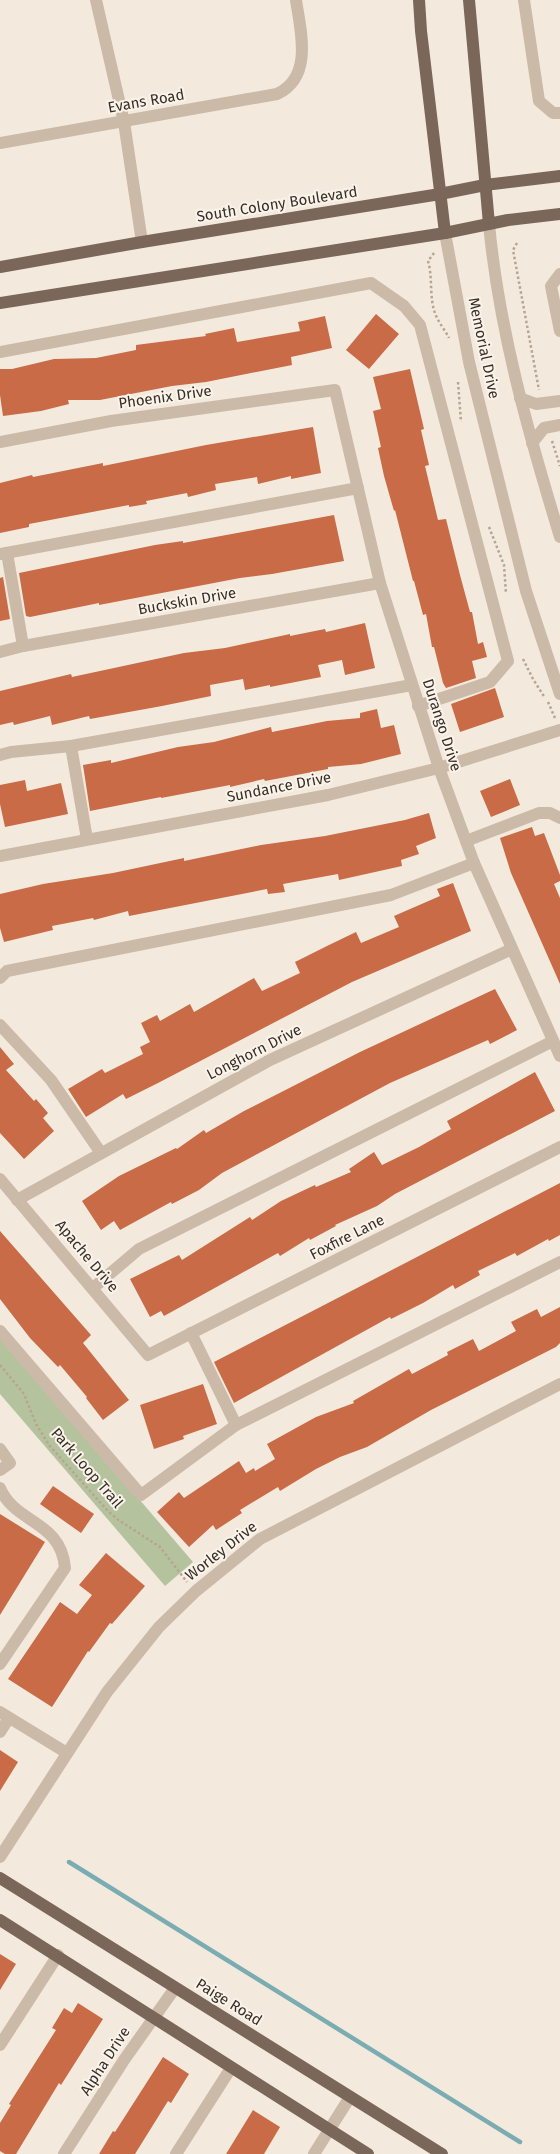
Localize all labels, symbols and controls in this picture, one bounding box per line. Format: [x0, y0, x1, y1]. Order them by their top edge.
street label: Evans Road [106, 85, 186, 117]
street label: South Colony Boulevard [195, 182, 359, 226]
street label: Memorial Drive [464, 296, 504, 400]
street label: Phoenix Drive [117, 382, 213, 412]
street label: Buckskin Drive [136, 583, 238, 619]
street label: Durango Drive [419, 677, 465, 773]
street label: Sundance Drive [225, 768, 333, 806]
street label: Longhorn Drive [204, 1020, 304, 1084]
street label: Foxfire Lane [307, 1211, 387, 1263]
street label: Apache Drive [52, 1216, 122, 1296]
street label: Park Loop Trail [47, 1424, 127, 1512]
street label: Worley Drive [182, 1518, 260, 1584]
street label: Paige Road [193, 1975, 265, 2029]
street label: Alpha Drive [76, 2023, 134, 2099]

